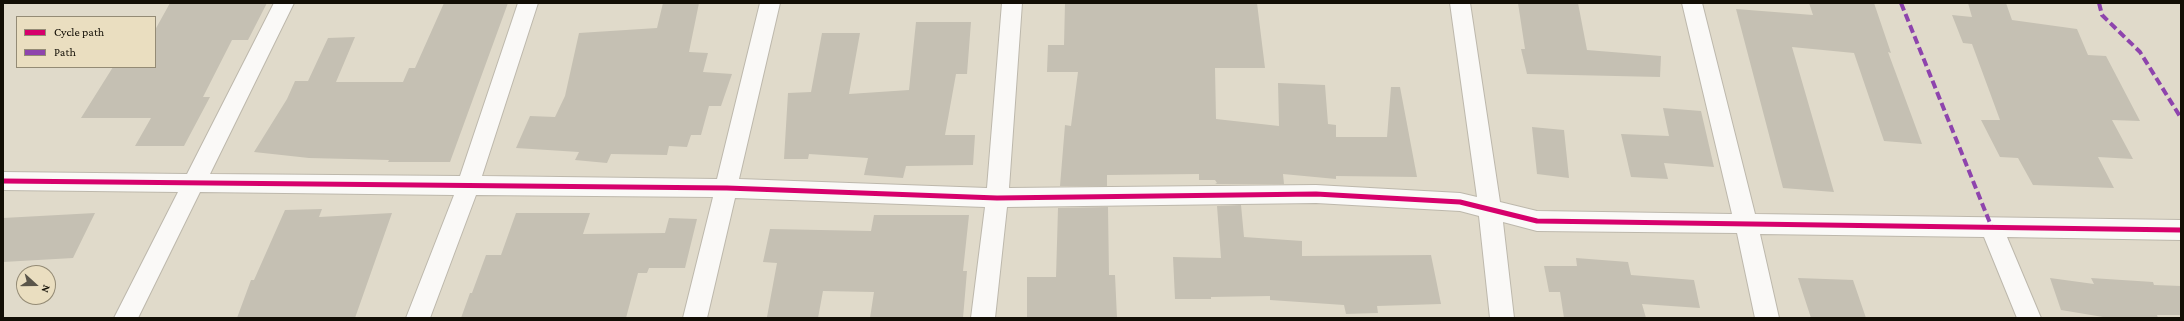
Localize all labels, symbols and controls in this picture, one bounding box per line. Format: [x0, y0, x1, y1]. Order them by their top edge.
legend [16, 16, 156, 68]
text: Cycle path [54, 25, 104, 39]
text: Path [54, 45, 76, 59]
north arrow [16, 265, 56, 305]
text: N [39, 283, 53, 295]

